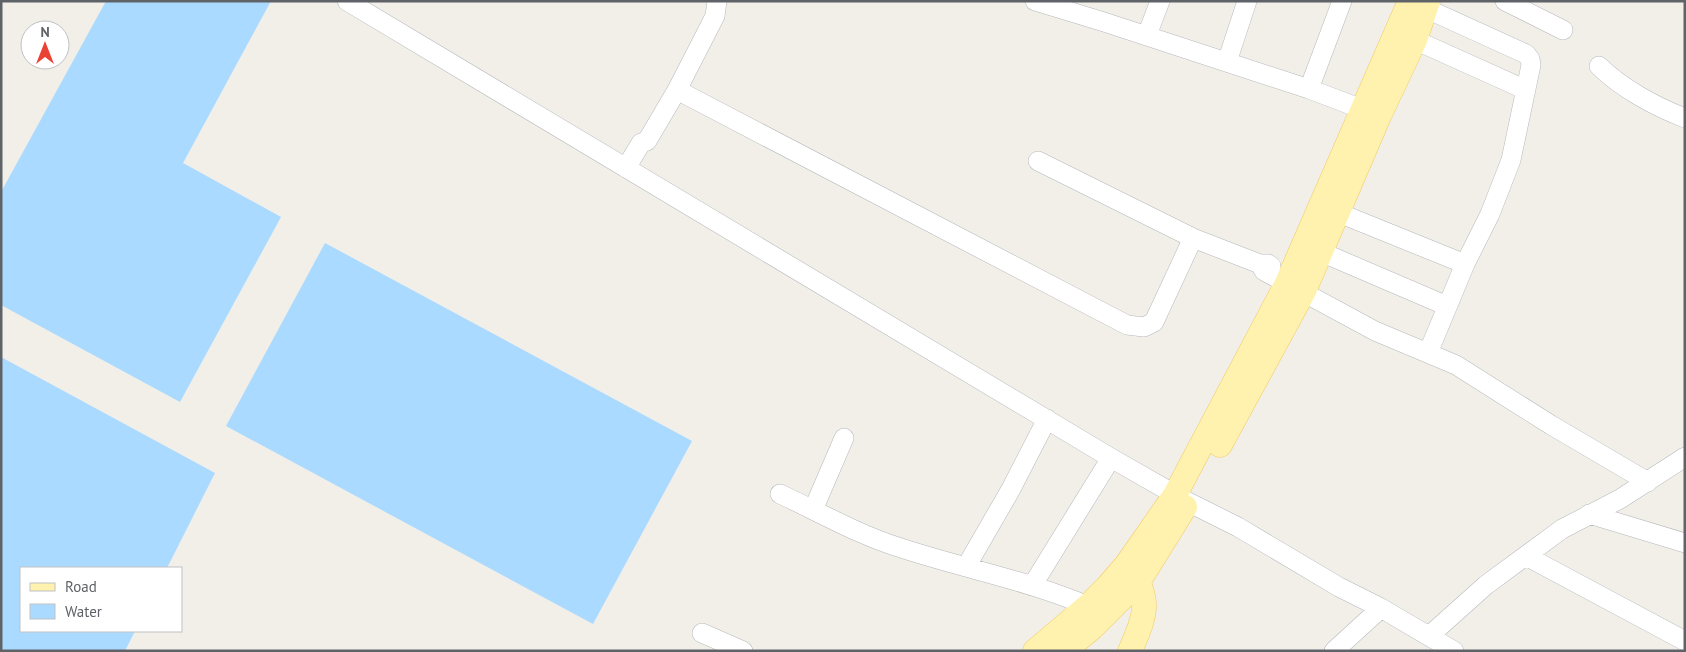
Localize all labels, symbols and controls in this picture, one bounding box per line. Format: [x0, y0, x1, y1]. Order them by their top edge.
north arrow [20, 20, 70, 70]
text: N [40, 23, 50, 41]
legend [20, 567, 182, 632]
text: Road [65, 577, 97, 596]
text: Water [65, 602, 102, 621]

